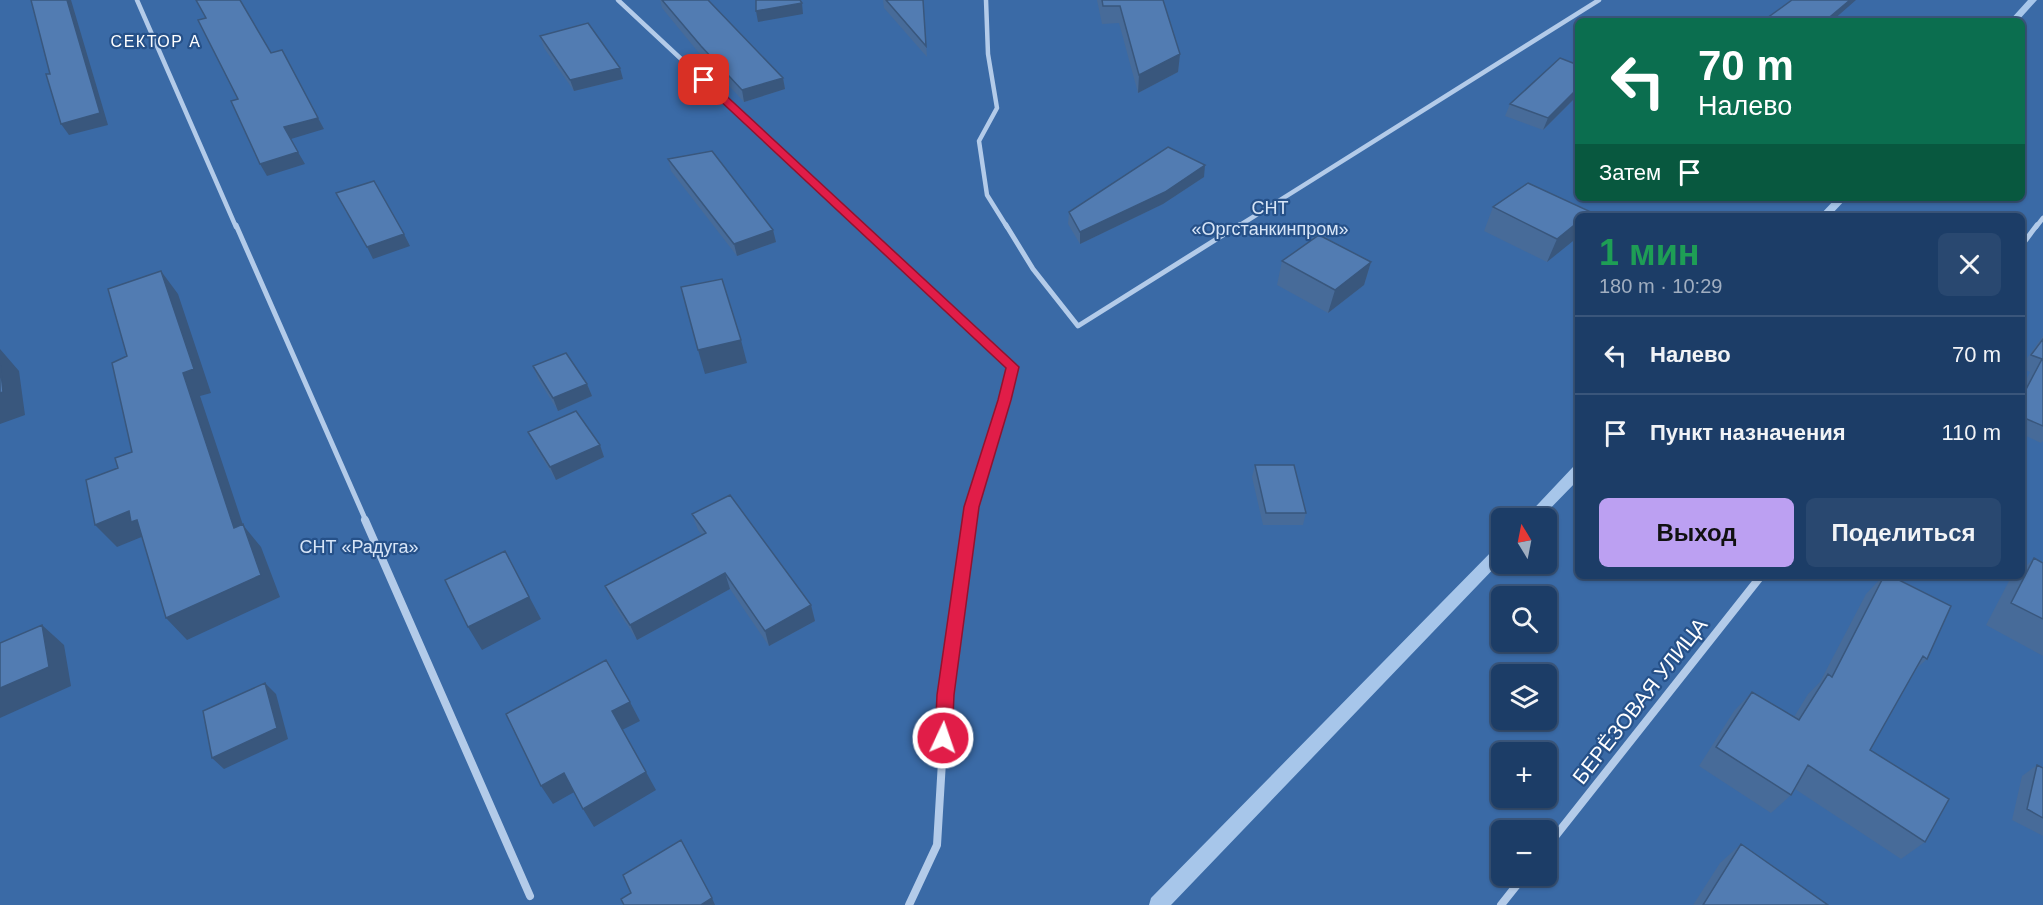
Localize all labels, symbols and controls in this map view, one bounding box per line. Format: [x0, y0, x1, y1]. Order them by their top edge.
district label: СЕКТОР А [111, 33, 201, 50]
icon: left [1599, 42, 1677, 120]
text: 70 m [1698, 42, 1794, 89]
pin [678, 54, 729, 105]
icon: arrive [687, 63, 720, 96]
text: Налево [1698, 91, 1792, 121]
icon: arrive [1673, 156, 1706, 189]
text: Затем [1599, 160, 1661, 185]
park label: СНТ «Оргстанкинпром» [1191, 198, 1349, 239]
text: 1 мин [1599, 232, 1700, 273]
button: close [1938, 233, 2001, 296]
text: 180 m · 10:29 [1599, 275, 1722, 297]
icon: left [1599, 339, 1632, 372]
text: Налево [1650, 342, 1731, 367]
text: 70 m [1952, 342, 2001, 367]
icon: arrive [1599, 417, 1632, 450]
text: Пункт назначения [1650, 420, 1846, 445]
text: 110 m [1941, 420, 2001, 445]
button: Выход [1599, 498, 1794, 567]
button: Поделиться [1806, 498, 2001, 567]
north arrow [1491, 508, 1557, 574]
map controls [1491, 508, 1557, 886]
park label: СНТ «Радуга» [299, 537, 419, 557]
button: search [1491, 586, 1557, 652]
street label: БЕРЁЗОВАЯ УЛИЦА [1568, 613, 1711, 788]
button: layers [1491, 664, 1557, 730]
position arrow [911, 706, 975, 770]
button: + [1491, 742, 1557, 808]
button: − [1491, 820, 1557, 886]

